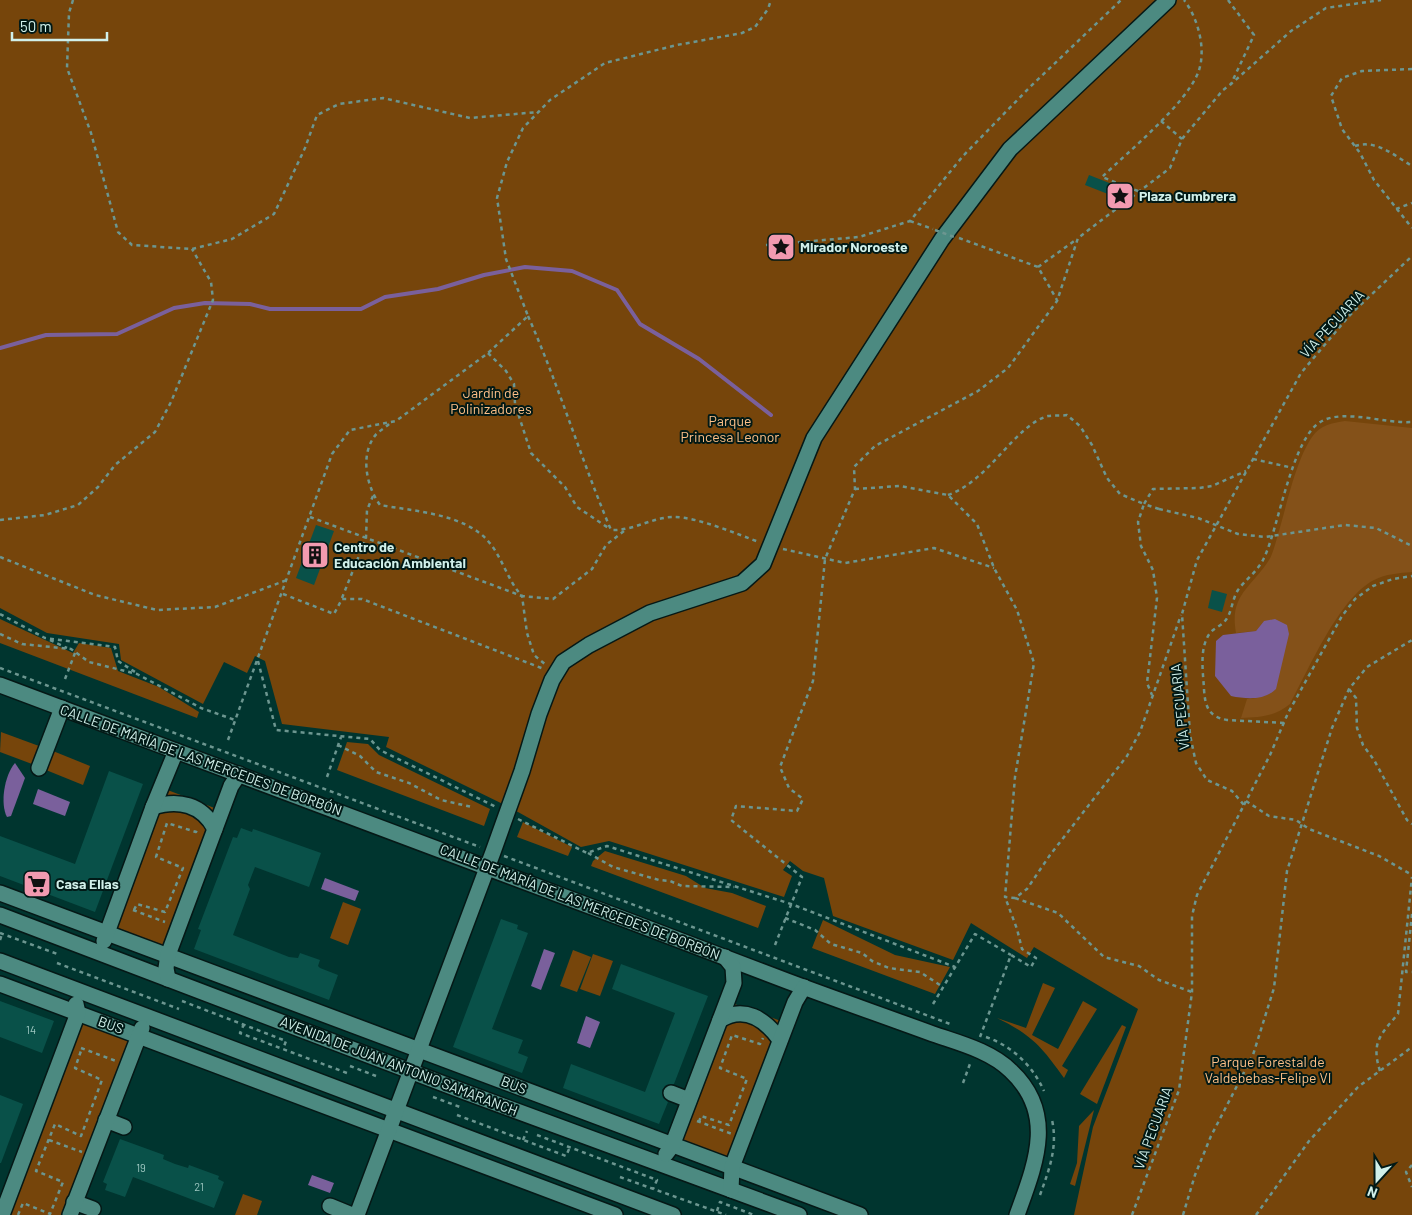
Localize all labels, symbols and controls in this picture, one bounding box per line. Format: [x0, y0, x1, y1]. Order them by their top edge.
scale bar [12, 10, 108, 42]
text: 50 m [20, 17, 52, 35]
place icon: Plaza Cumbrera [1105, 181, 1135, 211]
place label: Plaza Cumbrera [1139, 187, 1236, 204]
place icon: Mirador Noroeste [766, 232, 796, 262]
place label: Mirador Noroeste [800, 238, 908, 255]
street label: VÍA PECUARIA [1296, 286, 1368, 361]
park label: Jardín de Polinizadores [450, 384, 532, 417]
park label: Parque Princesa Leonor [681, 412, 779, 445]
place label: Centro de Educación Ambiental [334, 538, 466, 571]
building icon: Centro de Educación Ambiental [300, 540, 330, 570]
street label: VÍA PECUARIA [1166, 663, 1192, 751]
street label: CALLE DE MARÍA DE LAS MERCEDES DE BORBÓN [58, 700, 344, 819]
street label: CALLE DE MARÍA DE LAS MERCEDES DE BORBÓN [438, 840, 723, 963]
supermarket icon: Casa Elias [22, 869, 52, 899]
place label: Casa Elias [56, 875, 119, 892]
street label: BUS [96, 1012, 126, 1037]
street label: AVENIDA DE JUAN ANTONIO SAMARANCH [278, 1012, 520, 1119]
house number: 14 [26, 1023, 36, 1036]
park label: Parque Forestal de Valdebebas-Felipe VI [1205, 1053, 1331, 1086]
street label: BUS [499, 1072, 529, 1097]
street label: VÍA PECUARIA [1130, 1084, 1175, 1171]
north arrow [1352, 1155, 1402, 1205]
house number: 19 [136, 1161, 146, 1174]
house number: 21 [194, 1180, 204, 1193]
text: N [1365, 1183, 1380, 1202]

